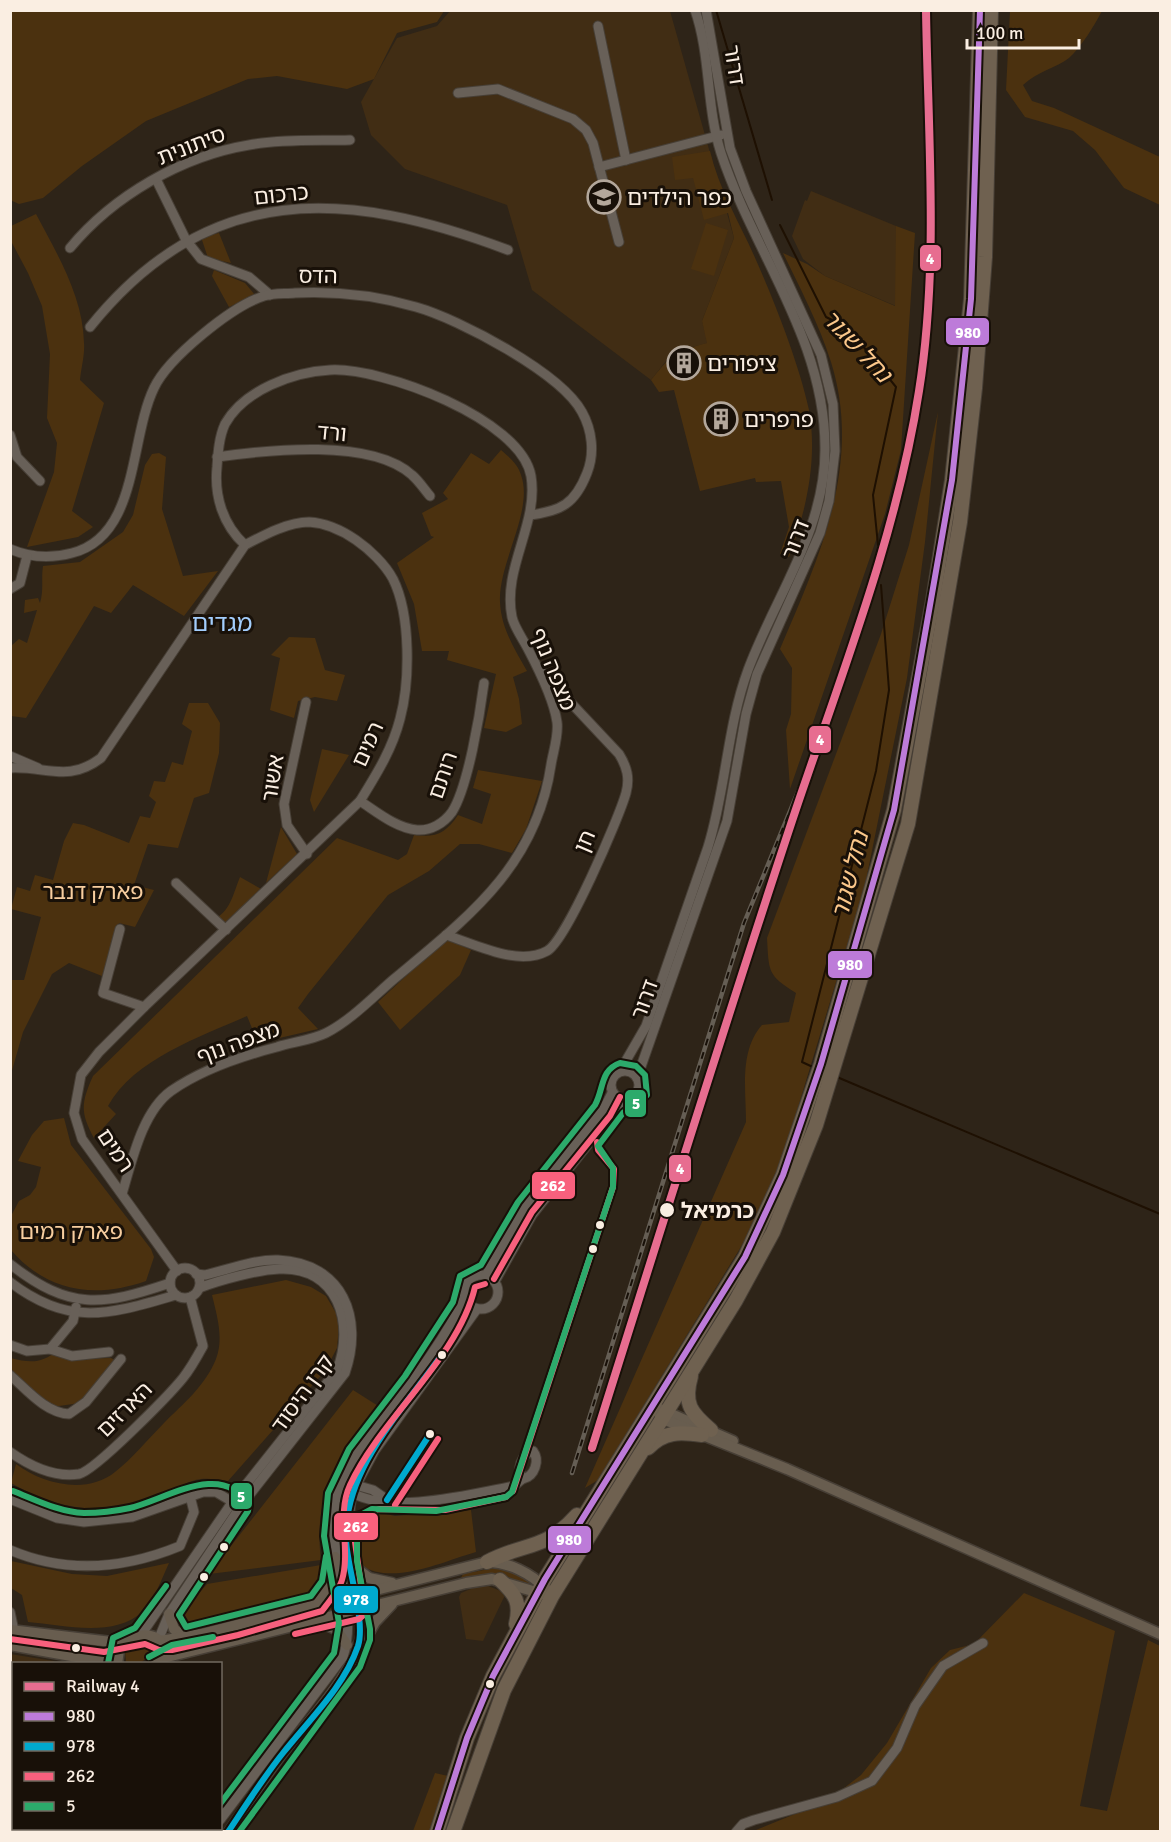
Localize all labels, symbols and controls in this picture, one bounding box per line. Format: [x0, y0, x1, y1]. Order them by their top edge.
scale bar [967, 12, 1080, 50]
text: 100 m [976, 22, 1023, 44]
street label: דרור [718, 43, 751, 87]
street label: סיתונית [153, 120, 229, 171]
street label: כרכום [252, 178, 310, 211]
school or university icon: כפר הילדים [586, 179, 622, 215]
place label: כפר הילדים [627, 184, 732, 211]
line badge: 4 [919, 244, 942, 272]
text: 4 [926, 249, 935, 269]
street label: הדס [298, 262, 338, 289]
water label: נחל שגור [816, 303, 900, 390]
line badge: 980 [945, 317, 990, 346]
text: 980 [955, 323, 981, 343]
building icon: ציפורים [666, 345, 702, 381]
place label: ציפורים [707, 350, 777, 377]
building icon: פרפרים [703, 401, 739, 437]
place label: פרפרים [744, 406, 814, 433]
street label: ורד [316, 418, 348, 447]
street label: דרור [776, 515, 815, 563]
district label: מגדים [192, 608, 252, 638]
street label: מצפה נוף [525, 624, 582, 714]
street label: רמים [346, 717, 389, 771]
line badge: 4 [808, 725, 832, 754]
text: 4 [816, 730, 825, 750]
street label: רותם [422, 748, 463, 802]
street label: אשור [255, 752, 290, 804]
street label: חן [568, 826, 601, 857]
water label: נחל שגור [825, 826, 876, 922]
park label: פארק דנבר [42, 878, 144, 905]
line badge: 980 [827, 950, 873, 979]
text: 980 [837, 955, 863, 975]
street label: דרור [625, 975, 664, 1023]
street label: מצפה נוף [193, 1015, 283, 1070]
line badge: 5 [624, 1089, 647, 1118]
text: 5 [632, 1094, 640, 1114]
street label: רמים [91, 1123, 140, 1177]
line badge: 4 [668, 1154, 692, 1183]
text: 4 [676, 1159, 685, 1179]
line badge: 262 [531, 1171, 576, 1200]
text: 262 [540, 1176, 566, 1196]
place label: כרמיאל [681, 1197, 754, 1224]
marker: כרמיאל [658, 1201, 676, 1219]
park label: פארק רמים [19, 1218, 123, 1245]
unlabelled marker [594, 1219, 606, 1231]
unlabelled marker [587, 1243, 599, 1255]
street label: קרן היסוד [265, 1349, 340, 1438]
unlabelled marker [436, 1349, 448, 1361]
street label: הארזים [91, 1376, 158, 1443]
unlabelled marker [424, 1428, 436, 1440]
line badge: 5 [230, 1482, 253, 1510]
text: 5 [237, 1487, 245, 1507]
line badge: 262 [333, 1512, 379, 1541]
text: 262 [343, 1517, 369, 1537]
line badge: 980 [547, 1525, 592, 1554]
text: 980 [556, 1530, 582, 1550]
unlabelled marker [218, 1541, 230, 1553]
unlabelled marker [198, 1571, 210, 1583]
line badge: 978 [333, 1585, 379, 1614]
text: 978 [343, 1590, 369, 1610]
unlabelled marker [70, 1642, 82, 1654]
legend [12, 1662, 222, 1830]
text: Railway 4 [66, 1675, 140, 1697]
unlabelled marker [484, 1678, 496, 1690]
text: 980 [66, 1705, 95, 1727]
text: 978 [66, 1735, 95, 1757]
text: 262 [66, 1765, 95, 1787]
text: 5 [66, 1795, 76, 1817]

